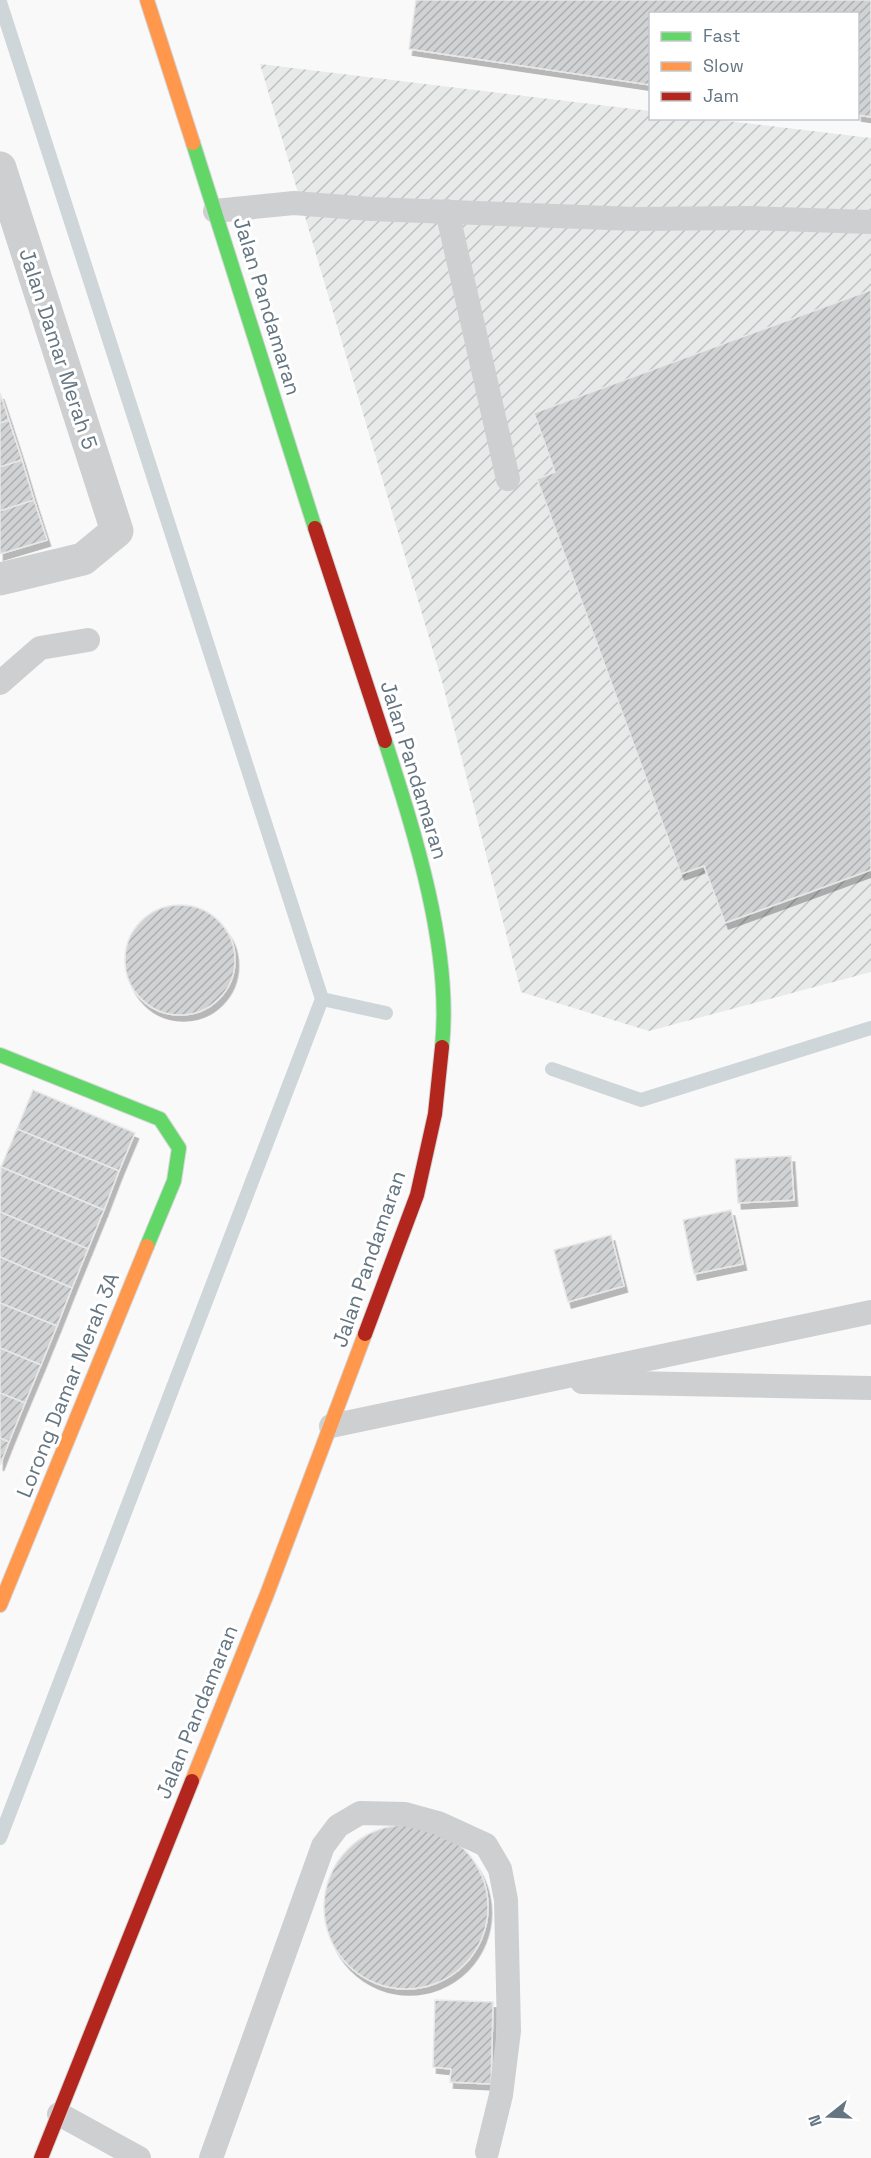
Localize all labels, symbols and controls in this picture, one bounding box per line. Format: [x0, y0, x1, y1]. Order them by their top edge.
legend [649, 12, 859, 120]
text: Fast [703, 24, 740, 47]
text: Slow [703, 54, 744, 77]
text: Jam [703, 84, 739, 107]
street label: Jalan Pandamaran [228, 213, 307, 398]
street label: Jalan Damar Merah 5 [13, 245, 104, 453]
street label: Jalan Pandamaran [375, 677, 454, 862]
street label: Jalan Pandamaran [326, 1167, 411, 1351]
street label: Lorong Damar Merah 3A [10, 1268, 125, 1501]
street label: Jalan Pandamaran [149, 1621, 244, 1803]
north arrow [799, 2086, 859, 2146]
text: N [804, 2112, 827, 2129]

